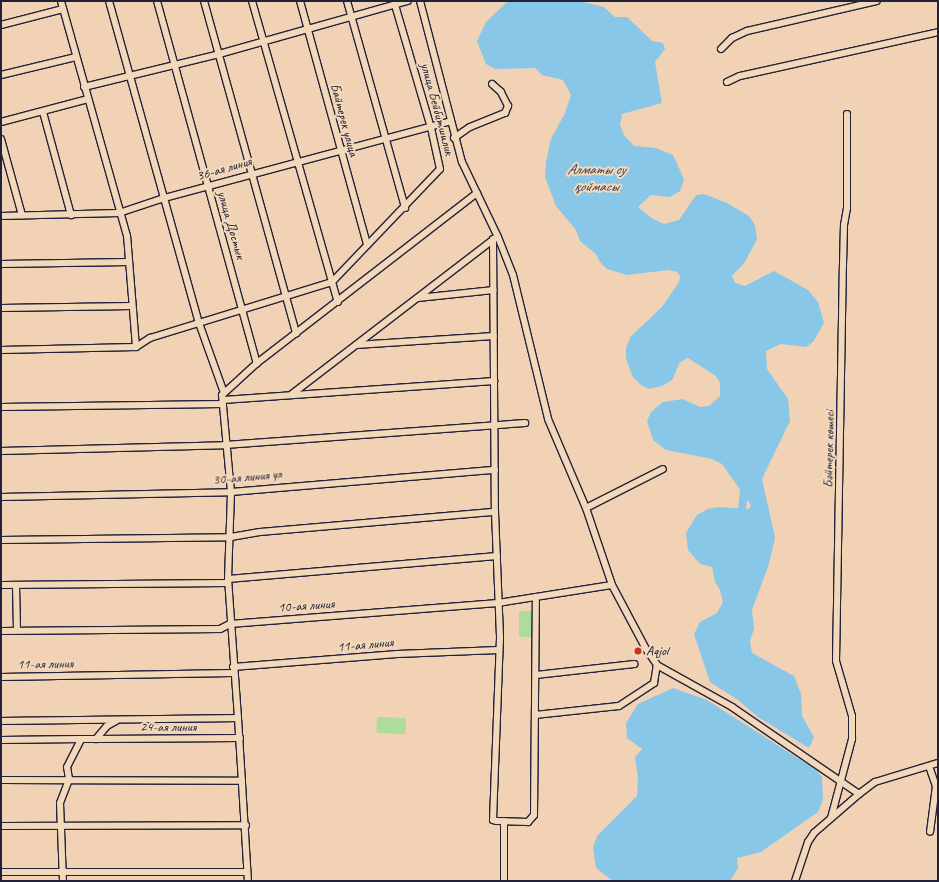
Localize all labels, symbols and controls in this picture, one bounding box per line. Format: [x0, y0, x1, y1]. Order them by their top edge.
street label: улица Бейбитшилик [417, 61, 457, 157]
street label: Байтерек улица [326, 81, 362, 159]
street label: 36-ая линия [194, 153, 254, 185]
water label: Алматы су қоймасы [567, 160, 625, 195]
street label: улица Достык [213, 188, 249, 262]
street label: Бәйтерек көшесі [820, 410, 838, 488]
street label: 30-ая линия ул [211, 466, 283, 488]
street label: 10-ая линия [277, 596, 335, 616]
street label: 11-ая линия [335, 634, 395, 656]
place label: Aqjol [646, 643, 668, 659]
marker: Aqjol [633, 646, 643, 656]
street label: 11-ая линия [16, 655, 74, 673]
street label: 24-ая линия [139, 719, 197, 735]

